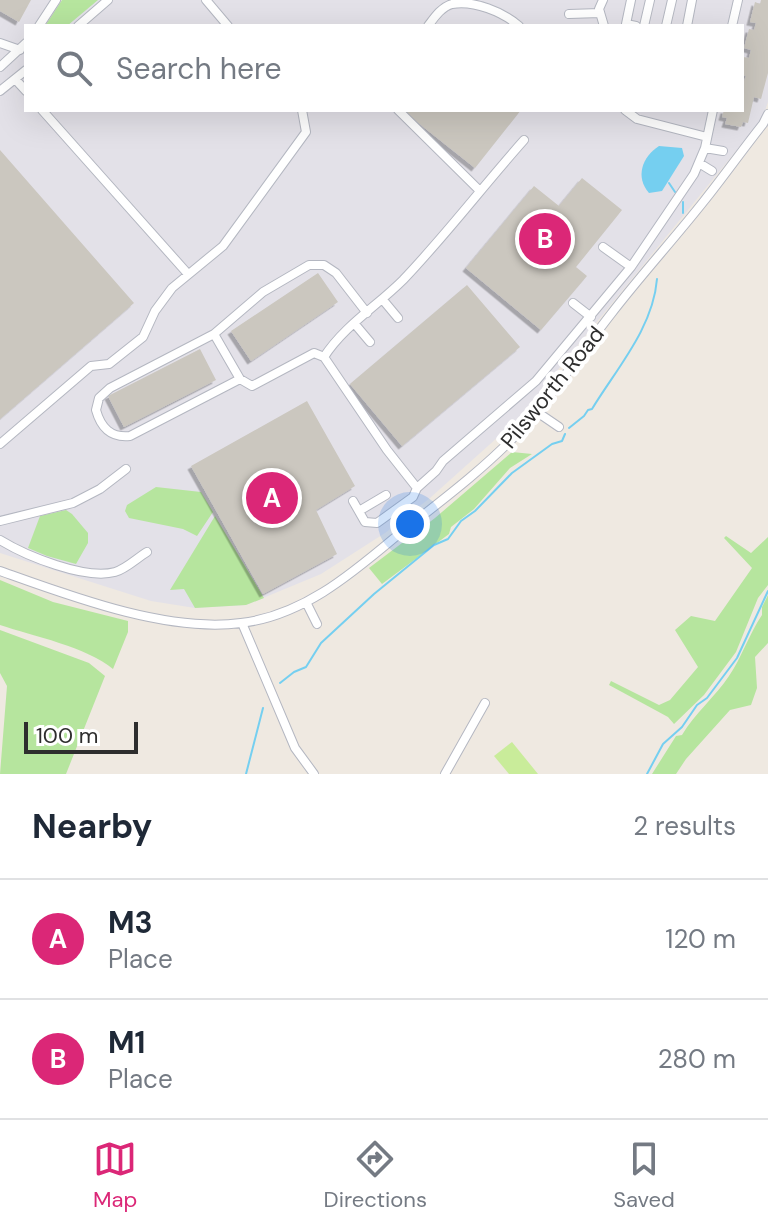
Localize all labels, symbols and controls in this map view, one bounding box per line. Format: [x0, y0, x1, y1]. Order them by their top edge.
search box [24, 24, 744, 112]
icon: search [52, 46, 96, 90]
text: Search here [116, 49, 282, 88]
pin: B [519, 209, 571, 269]
street label: Pilsworth Road [494, 320, 611, 455]
pin: A [246, 468, 298, 528]
your location [390, 504, 430, 544]
scale bar [24, 718, 138, 754]
text: 100 m [36, 721, 98, 750]
text: Nearby [32, 804, 152, 849]
text: 2 results [633, 809, 736, 843]
text: M3 [108, 903, 153, 942]
text: A [49, 922, 67, 956]
text: 120 m [665, 922, 736, 956]
text: Place [108, 942, 173, 976]
text: M1 [108, 1023, 146, 1062]
text: B [50, 1042, 66, 1076]
text: 280 m [658, 1042, 736, 1076]
text: Place [108, 1062, 173, 1096]
tab: Map [93, 1137, 137, 1214]
tab: Directions [324, 1137, 427, 1214]
tab: Saved [613, 1137, 675, 1214]

